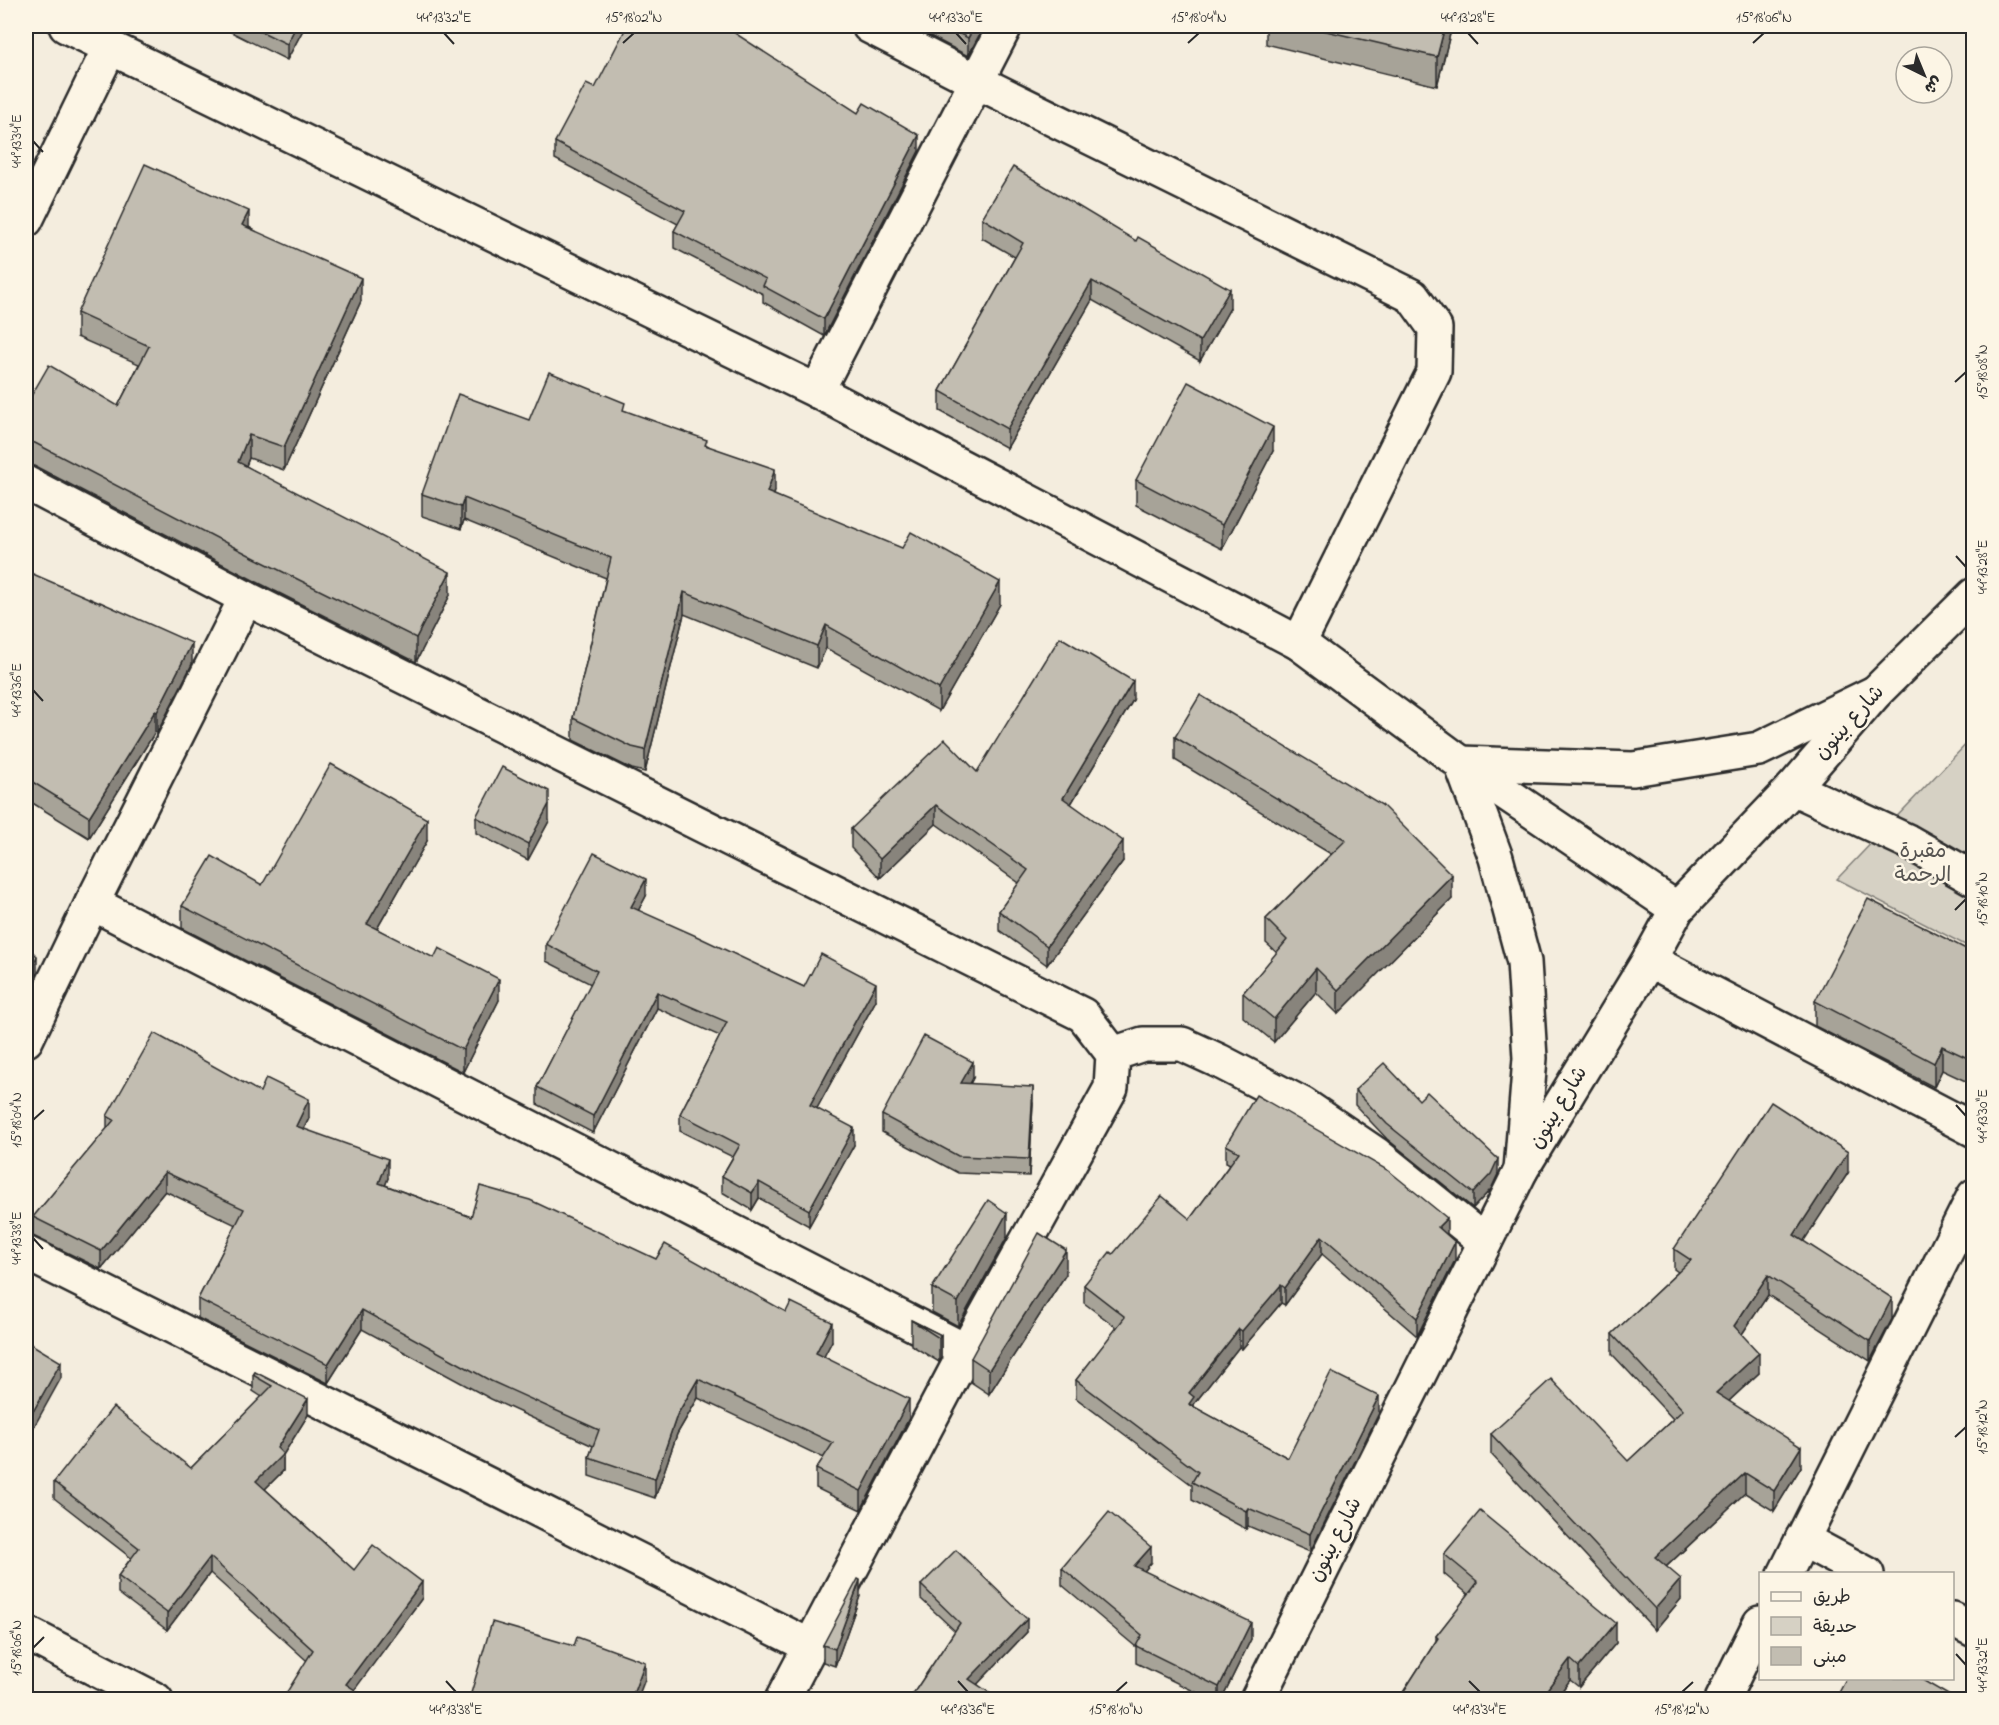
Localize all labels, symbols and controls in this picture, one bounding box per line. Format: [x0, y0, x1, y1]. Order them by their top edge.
text: 44°13'32"E [416, 7, 472, 29]
text: 15°18'02"N [606, 7, 662, 29]
text: 44°13'30"E [929, 7, 983, 29]
text: 15°18'04"N [1171, 7, 1227, 29]
text: 44°13'28"E [1441, 7, 1495, 29]
text: 15°18'06"N [1736, 7, 1792, 29]
north arrow [1894, 45, 1954, 105]
text: ش [1918, 70, 1947, 99]
text: 44°13'34"E [6, 114, 28, 168]
text: 15°18'08"N [1972, 344, 1994, 400]
text: 44°13'28"E [1972, 540, 1994, 594]
text: 44°13'36"E [6, 663, 28, 717]
street label: شارع بينون [1808, 679, 1892, 767]
park label: مقبرة الرحمة [1894, 837, 1952, 891]
text: 15°18'10"N [1972, 872, 1994, 926]
street label: شارع بينون [1522, 1061, 1596, 1155]
text: 44°13'30"E [1972, 1089, 1994, 1143]
text: 15°18'04"N [6, 1092, 28, 1148]
text: 44°13'38"E [6, 1211, 28, 1265]
text: 15°18'12"N [1972, 1399, 1994, 1455]
street label: شارع بينون [1302, 1492, 1370, 1588]
legend [1759, 1572, 1954, 1680]
text: طريق [1813, 1585, 1851, 1611]
text: حديقة [1813, 1615, 1857, 1641]
text: 15°18'06"N [6, 1620, 28, 1676]
text: 44°13'32"E [1972, 1637, 1994, 1693]
text: مبنى [1813, 1645, 1847, 1671]
text: 44°13'38"E [429, 1699, 483, 1721]
text: 44°13'36"E [941, 1699, 995, 1721]
text: 15°18'10"N [1089, 1699, 1143, 1721]
text: 44°13'34"E [1453, 1699, 1507, 1721]
text: 15°18'12"N [1654, 1699, 1710, 1721]

